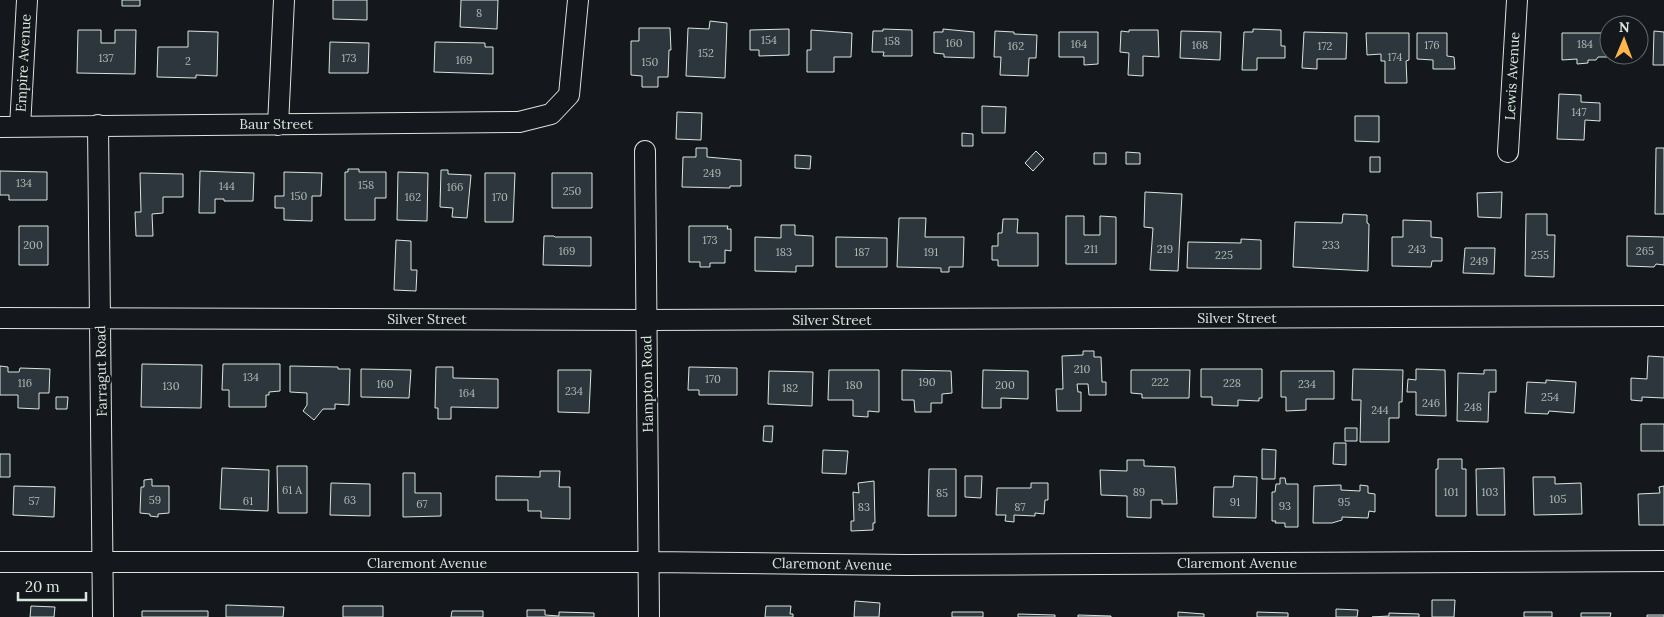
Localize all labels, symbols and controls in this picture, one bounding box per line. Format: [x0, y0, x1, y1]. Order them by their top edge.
house number: 8 [476, 6, 482, 20]
street label: Empire Avenue [11, 13, 35, 113]
north arrow [1599, 15, 1649, 65]
text: N [1619, 18, 1630, 36]
street label: Lewis Avenue [1501, 31, 1523, 121]
house number: 154 [761, 33, 777, 47]
house number: 158 [884, 34, 900, 48]
house number: 160 [945, 36, 963, 50]
house number: 164 [1071, 37, 1087, 51]
house number: 184 [1577, 37, 1593, 51]
house number: 168 [1192, 38, 1208, 52]
house number: 176 [1424, 38, 1440, 52]
house number: 162 [1008, 39, 1024, 53]
house number: 172 [1318, 39, 1333, 53]
house number: 152 [698, 46, 714, 60]
house number: 174 [1388, 50, 1402, 64]
house number: 137 [99, 51, 113, 65]
house number: 173 [341, 51, 357, 65]
house number: 169 [456, 53, 472, 67]
house number: 2 [185, 54, 191, 68]
house number: 150 [642, 55, 659, 69]
house number: 147 [1571, 105, 1587, 119]
street label: Baur Street [239, 115, 313, 133]
house number: 249 [703, 166, 721, 180]
house number: 134 [16, 176, 32, 190]
house number: 158 [358, 178, 374, 192]
house number: 144 [219, 179, 235, 193]
house number: 166 [447, 180, 463, 194]
house number: 250 [563, 184, 582, 198]
house number: 150 [291, 189, 308, 203]
house number: 162 [405, 190, 421, 204]
house number: 170 [492, 190, 508, 204]
house number: 173 [702, 233, 718, 247]
house number: 200 [23, 238, 43, 252]
house number: 233 [1322, 238, 1340, 252]
house number: 211 [1084, 242, 1098, 256]
house number: 219 [1157, 242, 1173, 256]
house number: 243 [1408, 242, 1426, 256]
house number: 169 [559, 244, 575, 258]
house number: 265 [1636, 244, 1654, 258]
house number: 183 [776, 245, 792, 259]
house number: 187 [854, 245, 870, 259]
house number: 191 [924, 245, 938, 259]
house number: 225 [1215, 248, 1233, 262]
house number: 255 [1531, 248, 1549, 262]
house number: 249 [1470, 254, 1488, 268]
street label: Silver Street [1197, 309, 1277, 327]
street label: Silver Street [387, 310, 467, 328]
street label: Silver Street [792, 311, 872, 329]
street label: Farragut Road [91, 325, 111, 417]
street label: Hampton Road [637, 335, 657, 433]
house number: 210 [1074, 362, 1091, 376]
house number: 134 [243, 370, 259, 384]
house number: 170 [705, 372, 721, 386]
house number: 190 [918, 375, 936, 389]
house number: 222 [1151, 375, 1169, 389]
house number: 116 [18, 376, 32, 390]
house number: 228 [1223, 376, 1241, 390]
house number: 160 [376, 377, 394, 391]
house number: 234 [1298, 377, 1316, 391]
house number: 180 [845, 378, 863, 392]
house number: 200 [995, 378, 1015, 392]
house number: 130 [163, 379, 180, 393]
house number: 182 [782, 381, 798, 395]
house number: 234 [565, 384, 583, 398]
house number: 164 [459, 386, 475, 400]
house number: 254 [1541, 390, 1559, 404]
house number: 246 [1422, 396, 1440, 410]
house number: 248 [1464, 400, 1482, 414]
house number: 244 [1371, 403, 1389, 417]
house number: 61 A [282, 483, 303, 497]
house number: 89 [1133, 485, 1145, 499]
house number: 101 [1444, 485, 1458, 499]
house number: 103 [1482, 485, 1498, 499]
house number: 85 [936, 486, 948, 500]
house number: 105 [1550, 492, 1566, 506]
house number: 59 [149, 493, 161, 507]
house number: 63 [344, 493, 356, 507]
house number: 57 [28, 494, 40, 508]
house number: 61 [243, 494, 253, 508]
house number: 91 [1230, 495, 1240, 509]
house number: 95 [1338, 495, 1350, 509]
house number: 67 [416, 497, 428, 511]
house number: 93 [1279, 499, 1291, 513]
house number: 83 [858, 500, 870, 514]
house number: 87 [1014, 500, 1026, 514]
street label: Claremont Avenue [367, 554, 487, 572]
street label: Claremont Avenue [772, 554, 893, 574]
street label: Claremont Avenue [1177, 554, 1297, 572]
scale bar [18, 570, 85, 602]
text: 20 m [25, 577, 60, 596]

